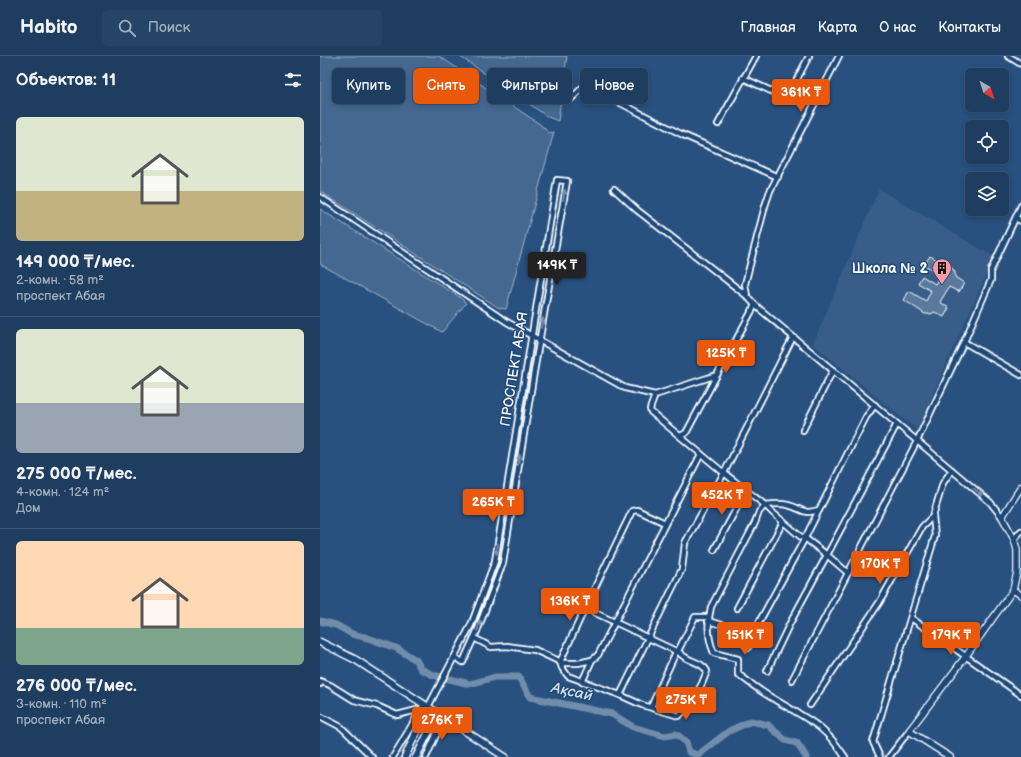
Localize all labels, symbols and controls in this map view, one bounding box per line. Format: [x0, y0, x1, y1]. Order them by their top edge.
search box [102, 10, 382, 46]
text: Habito [20, 16, 78, 39]
icon: search [116, 17, 138, 39]
text: Поиск [148, 18, 190, 37]
text: Главная [741, 19, 796, 36]
text: Карта [818, 19, 857, 36]
text: О нас [879, 19, 916, 36]
text: Контакты [938, 19, 1001, 36]
chip: Купить [332, 68, 405, 104]
chip: Снять [413, 68, 479, 104]
chip: Фильтры [487, 68, 572, 104]
chip: Новое [580, 68, 648, 104]
north arrow [965, 68, 1009, 112]
map controls [965, 68, 1009, 216]
icon: filters [282, 69, 304, 91]
text: Объектов: 11 [16, 70, 116, 90]
pin: 361K ₸ [768, 79, 834, 113]
text: 361K ₸ [781, 84, 821, 100]
button: locate [965, 120, 1009, 164]
icon: home [124, 143, 196, 215]
button: layers [965, 172, 1009, 216]
one-way arrow [562, 189, 568, 201]
text: 149 000 ₸/мес. [16, 252, 135, 272]
pin: 149K ₸ [524, 252, 590, 286]
text: 149K ₸ [537, 257, 577, 273]
building icon: Школа № 2 [931, 257, 953, 285]
place label: Школа № 2 [852, 260, 929, 277]
text: 2-комн. · 58 m² [16, 272, 104, 288]
text: проспект Абая [16, 288, 105, 304]
street label: ПРОСПЕКТ АБАЯ [497, 310, 531, 428]
one-way arrow [539, 317, 545, 329]
pin: 125K ₸ [693, 340, 759, 374]
text: 125K ₸ [706, 345, 746, 361]
icon: home [124, 355, 196, 427]
one-way arrow [517, 454, 523, 466]
text: 275 000 ₸/мес. [16, 464, 136, 484]
pin: 452K ₸ [689, 482, 755, 516]
text: 4-комн. · 124 m² [16, 484, 109, 500]
text: 452K ₸ [701, 487, 743, 503]
one-way arrow [973, 488, 984, 497]
pin: 265K ₸ [460, 489, 526, 523]
text: 265K ₸ [472, 494, 514, 510]
text: Дом [16, 500, 41, 516]
one-way arrow [494, 543, 500, 555]
pin: 170K ₸ [847, 551, 913, 585]
text: 170K ₸ [860, 556, 900, 572]
icon: home [124, 567, 196, 639]
pin: 136K ₸ [537, 588, 603, 622]
text: 136K ₸ [550, 593, 590, 609]
one-way arrow [477, 620, 483, 632]
pin: 151K ₸ [712, 622, 778, 656]
pin: 179K ₸ [918, 622, 984, 656]
text: 151K ₸ [726, 627, 764, 643]
text: 179K ₸ [931, 627, 971, 643]
text: 276 000 ₸/мес. [16, 676, 137, 696]
water label: Ақсай [549, 678, 595, 706]
pin: 275K ₸ [653, 687, 719, 721]
text: 275K ₸ [665, 692, 707, 708]
text: 3-комн. · 110 m² [16, 696, 107, 712]
pin: 276K ₸ [409, 707, 475, 741]
text: проспект Абая [16, 712, 105, 728]
text: 276K ₸ [421, 712, 463, 728]

